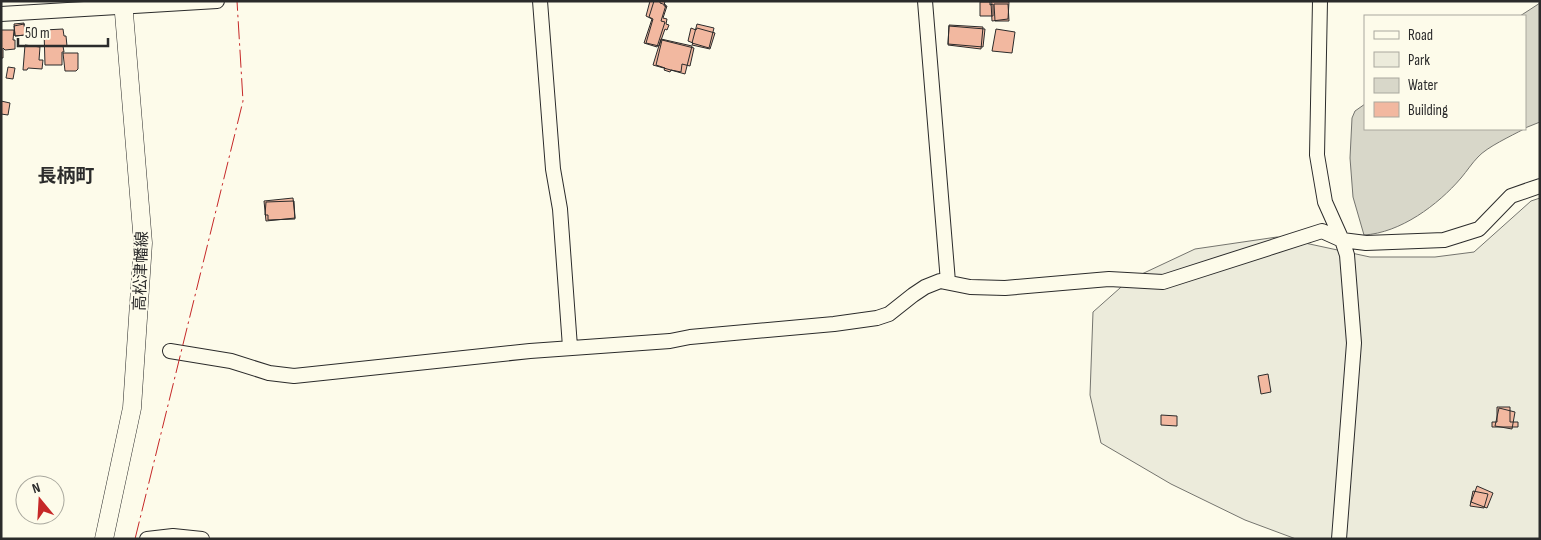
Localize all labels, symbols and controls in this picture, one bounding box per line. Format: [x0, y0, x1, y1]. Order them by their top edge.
scale bar [18, 15, 108, 47]
legend [1364, 15, 1526, 130]
text: 50 m [25, 24, 50, 43]
text: Road [1408, 26, 1433, 45]
text: Park [1408, 51, 1430, 70]
text: Water [1408, 76, 1439, 95]
text: Building [1408, 101, 1448, 120]
district label: 長柄町 [37, 165, 95, 188]
street label: 高松津幡線 [131, 231, 152, 311]
north arrow [15, 475, 65, 525]
text: N [30, 479, 42, 497]

